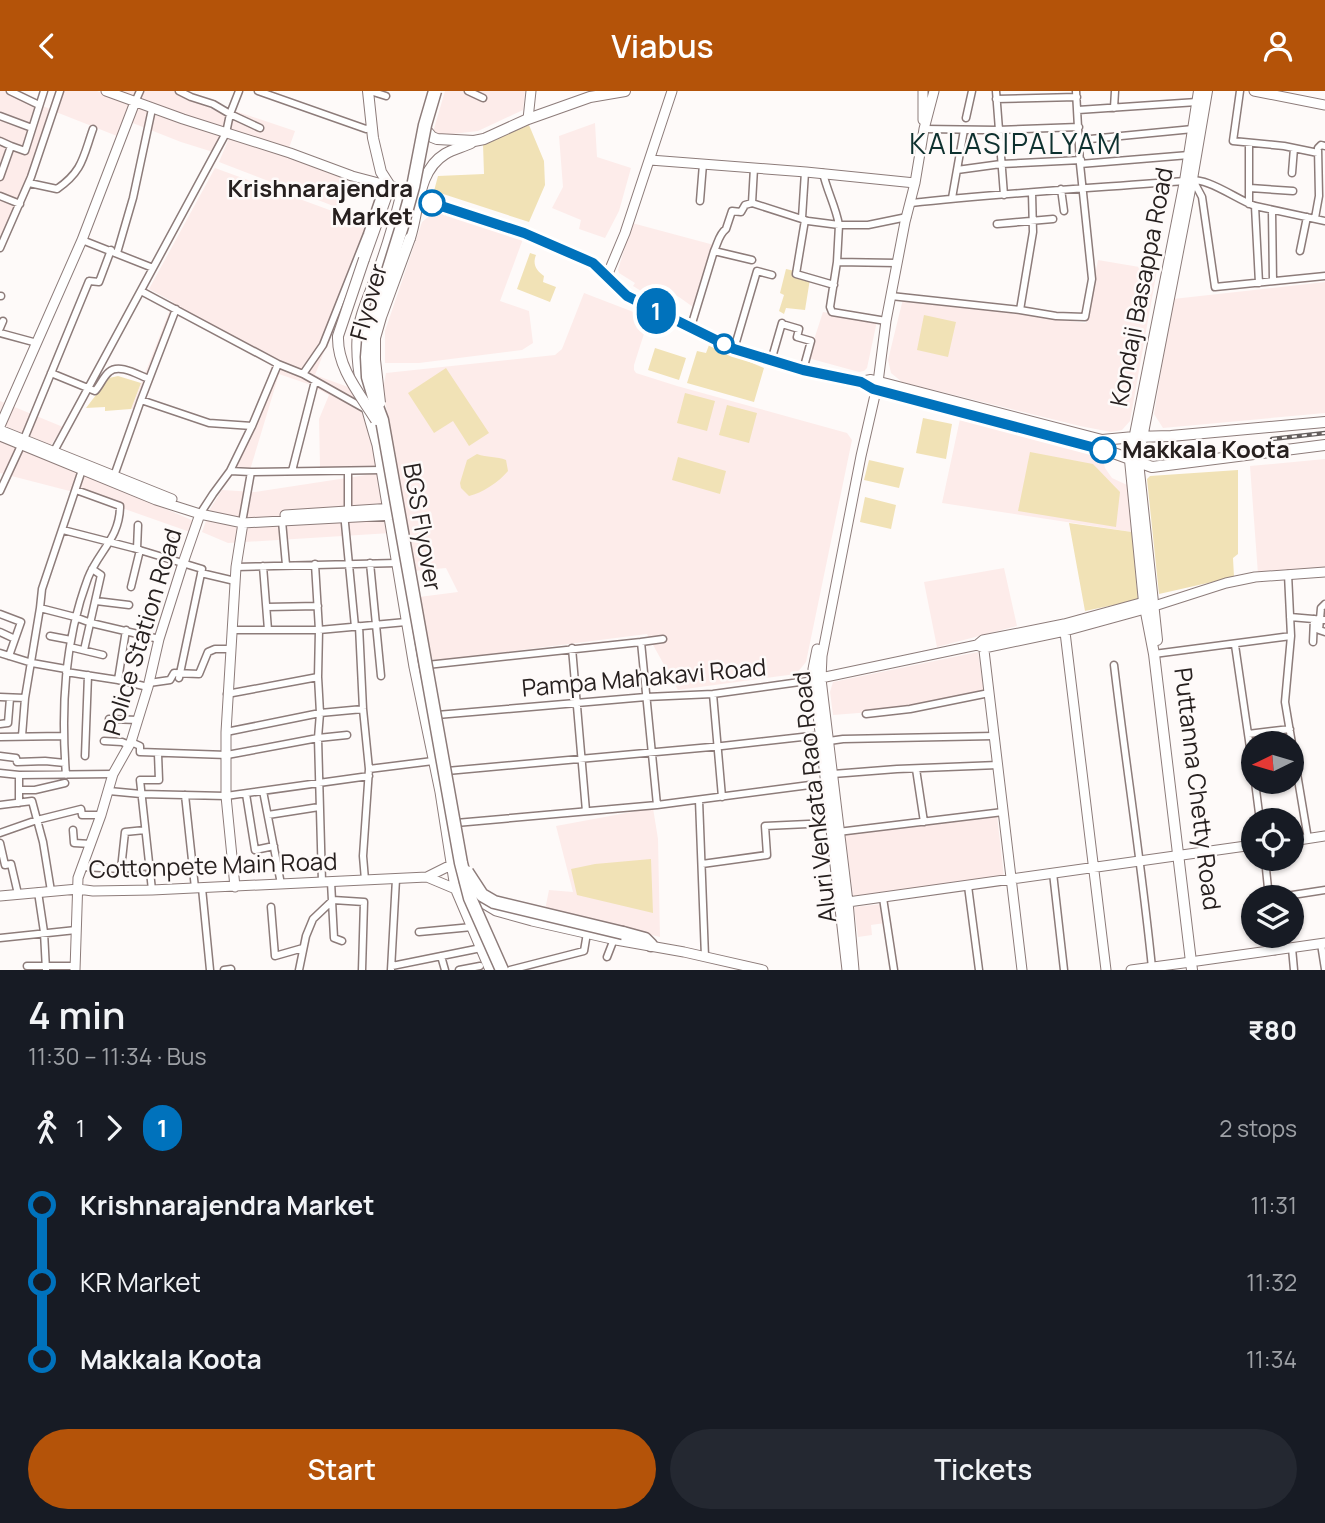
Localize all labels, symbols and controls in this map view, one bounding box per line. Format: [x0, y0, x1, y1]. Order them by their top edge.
text: Viabus [611, 24, 714, 68]
icon: back [28, 27, 66, 65]
icon: person [1259, 27, 1297, 65]
district label: KALASIPALYAM [909, 124, 1123, 162]
street label: Kondaji Basappa Road [1101, 164, 1180, 409]
place label: Krishnarajendra Market [227, 171, 413, 232]
marker: Krishnarajendra Market [419, 190, 445, 216]
street label: Flyover [341, 259, 394, 344]
line badge: 1 [633, 288, 679, 334]
text: 1 [651, 294, 661, 327]
unlabelled marker [714, 334, 734, 354]
place label: Makkala Koota [1122, 432, 1290, 465]
marker: Makkala Koota [1090, 437, 1116, 463]
street label: BGS Flyover [396, 460, 451, 594]
street label: Police Station Road [94, 524, 189, 739]
street label: Pampa Mahakavi Road [520, 649, 767, 704]
street label: Puttanna Chetty Road [1167, 666, 1230, 912]
street label: Aluri Venkata Rao Road [784, 670, 843, 924]
north arrow [1241, 731, 1304, 795]
map controls [1241, 731, 1304, 948]
button: locate [1241, 808, 1304, 871]
street label: Cottonpete Main Road [88, 844, 338, 885]
button: layers [1241, 885, 1304, 948]
text: 4 min [28, 988, 125, 1040]
text: ₹80 [1248, 1012, 1297, 1048]
text: 11:30 – 11:34 · Bus [28, 1040, 207, 1072]
icon: walk [28, 1109, 66, 1147]
icon: forward [95, 1109, 133, 1147]
text: 1 [157, 1111, 168, 1144]
text: 1 [76, 1112, 85, 1144]
text: 2 stops [1219, 1112, 1297, 1144]
text: Krishnarajendra Market [80, 1187, 374, 1223]
text: 11:31 [1250, 1189, 1297, 1221]
text: KR Market [80, 1264, 201, 1300]
text: 11:32 [1246, 1266, 1297, 1298]
text: Makkala Koota [80, 1341, 262, 1377]
text: 11:34 [1246, 1343, 1297, 1375]
button: Start [28, 1429, 656, 1509]
button: Tickets [670, 1429, 1297, 1509]

